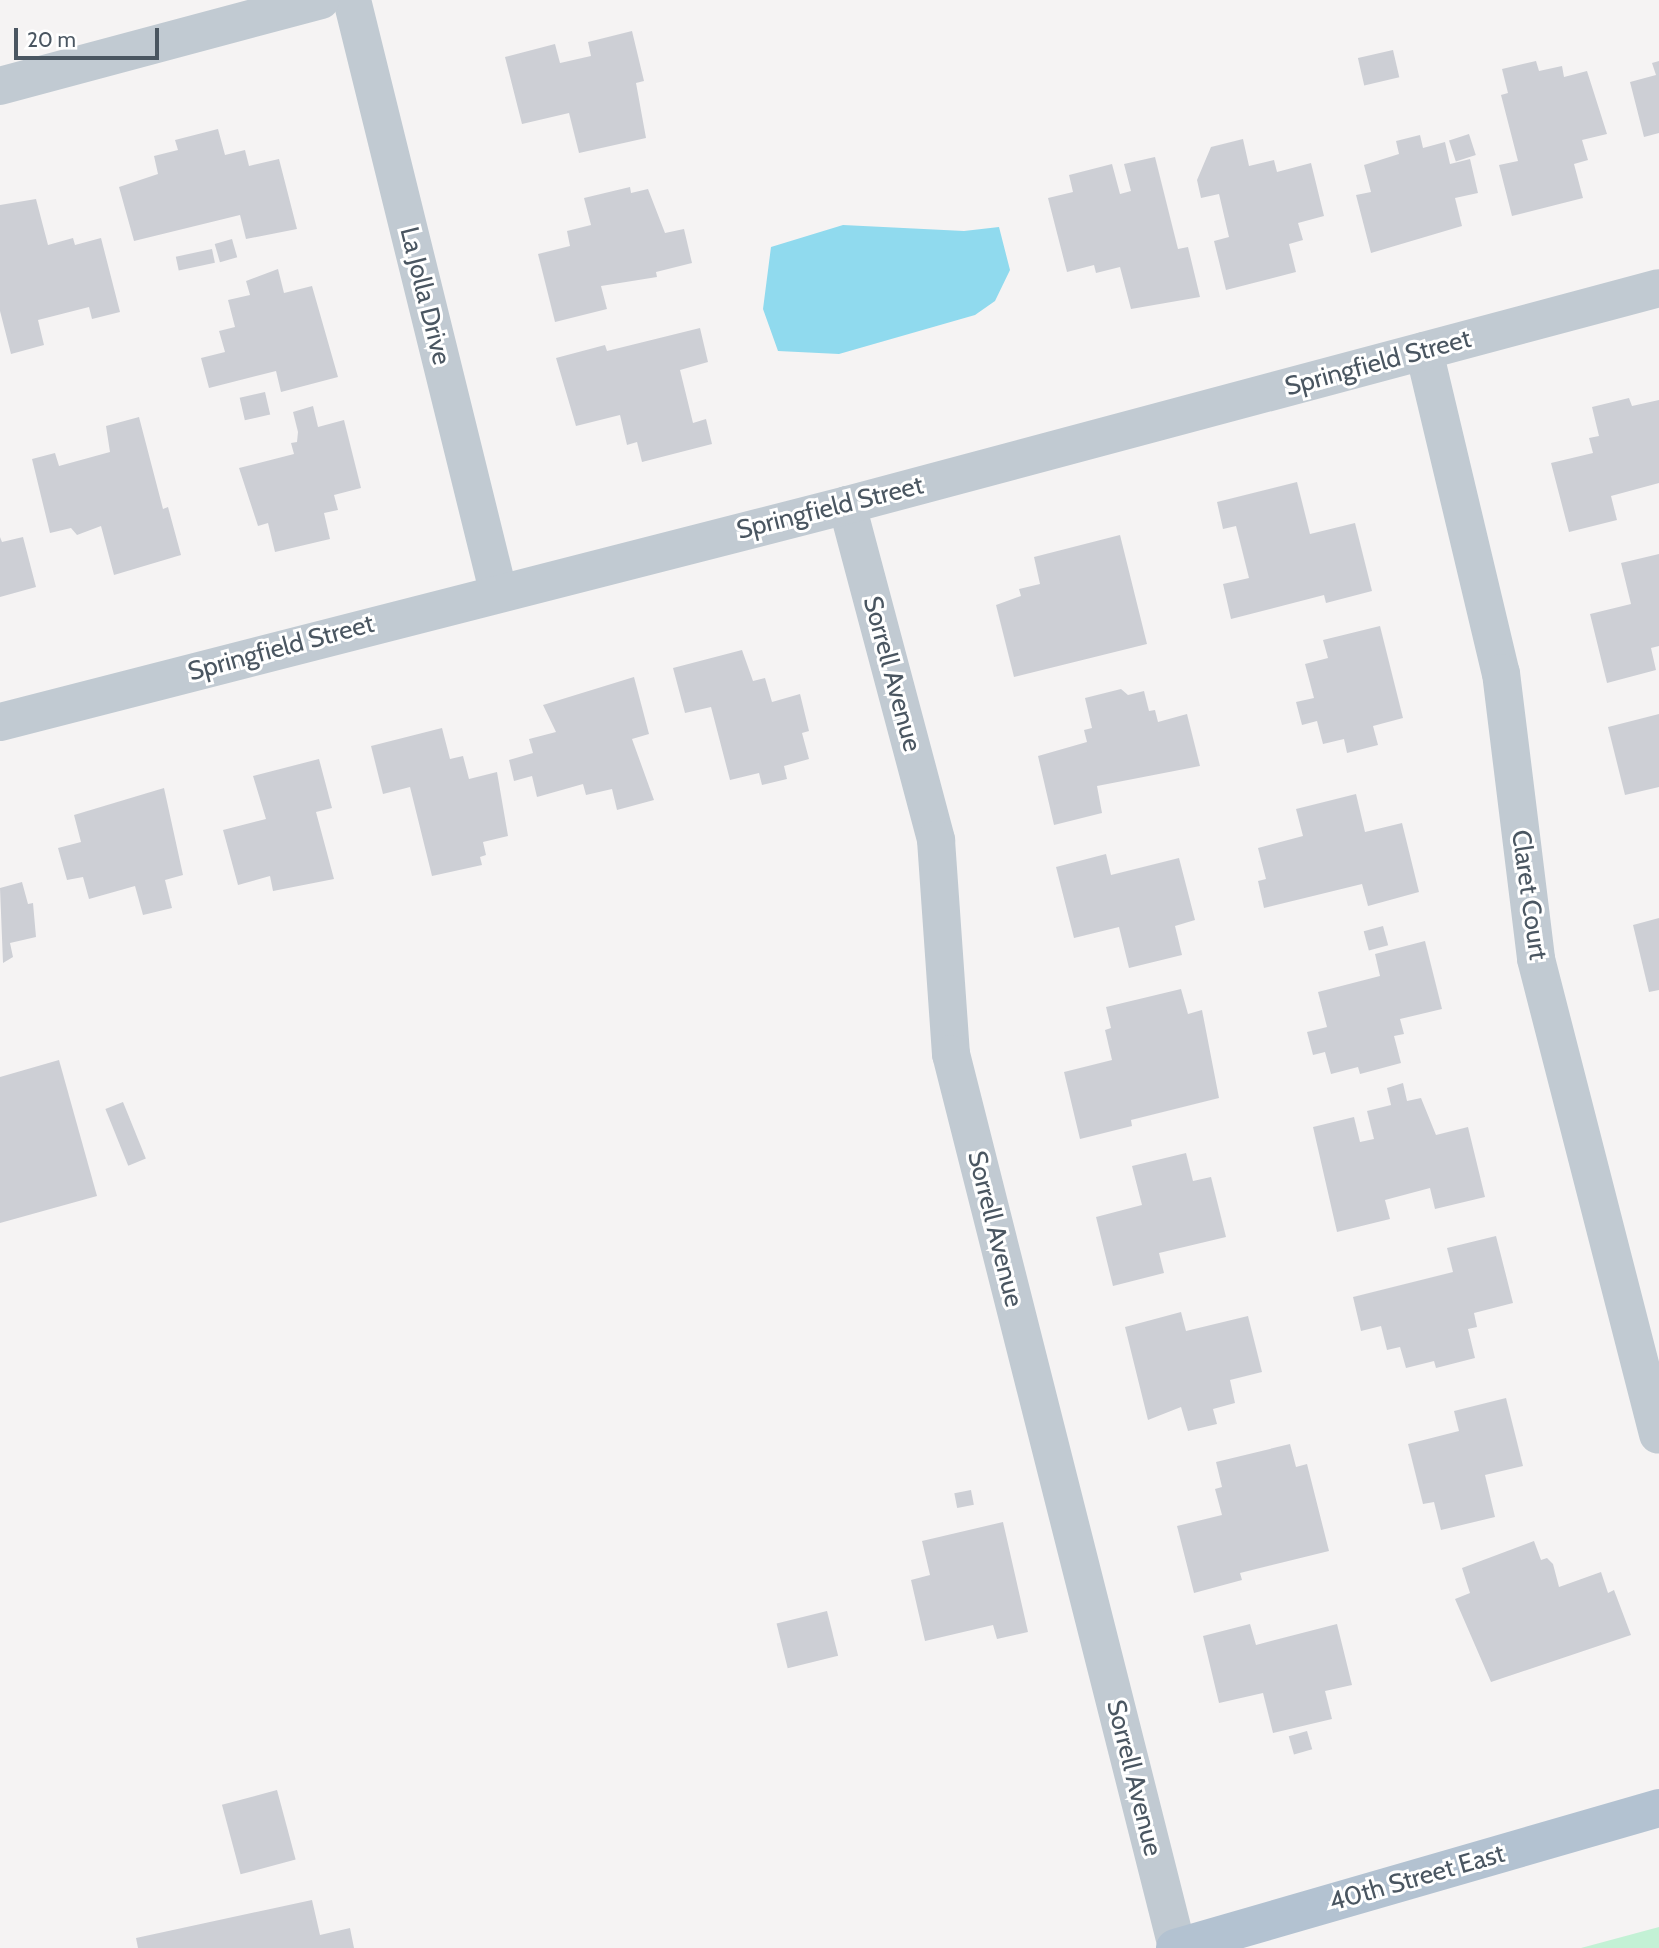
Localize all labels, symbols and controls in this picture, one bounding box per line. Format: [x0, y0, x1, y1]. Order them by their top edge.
scale bar [18, 14, 163, 58]
text: 20 m [27, 27, 76, 52]
street label: La Jolla Drive [393, 224, 457, 368]
street label: Springfield Street [1282, 323, 1474, 403]
street label: Springfield Street [733, 470, 927, 546]
street label: Sorrell Avenue [856, 593, 928, 755]
street label: Springfield Street [185, 608, 377, 688]
street label: Claret Court [1504, 828, 1554, 962]
street label: Sorrell Avenue [961, 1148, 1029, 1310]
street label: Sorrell Avenue [1100, 1697, 1168, 1859]
street label: 40th Street East [1326, 1838, 1508, 1918]

